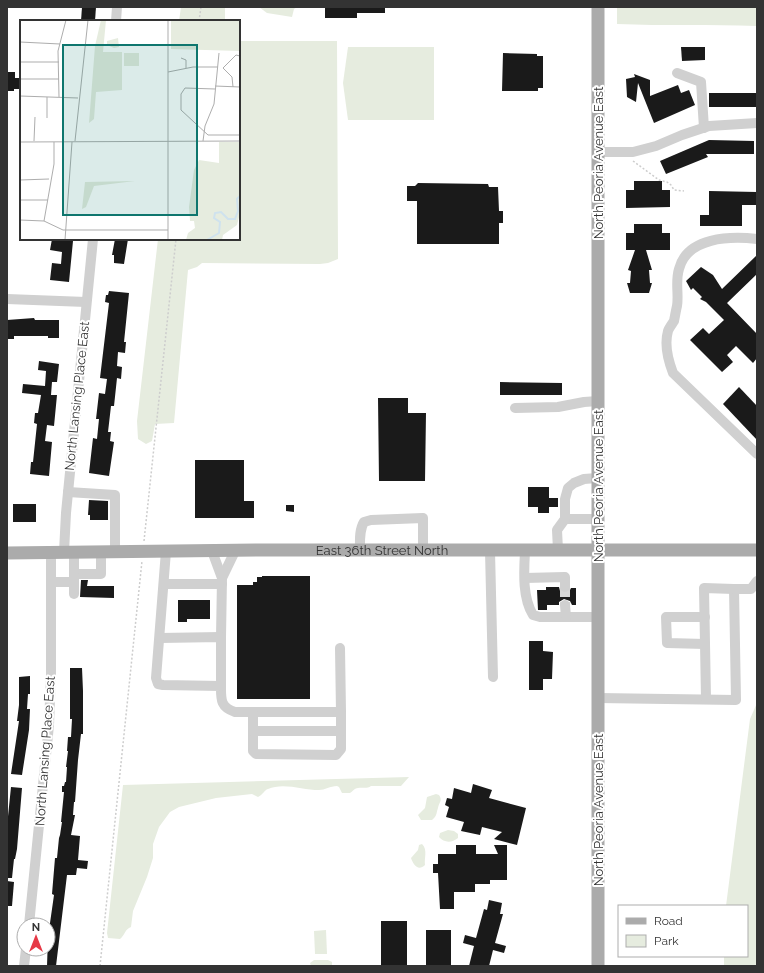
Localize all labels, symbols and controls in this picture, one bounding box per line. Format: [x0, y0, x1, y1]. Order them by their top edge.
inset map [20, 20, 240, 240]
street label: North Peoria Avenue East [591, 86, 606, 239]
street label: North Lansing Place East [62, 320, 92, 471]
street label: North Peoria Avenue East [591, 409, 606, 562]
street label: East 36th Street North [316, 543, 448, 558]
street label: North Lansing Place East [32, 675, 58, 826]
street label: North Peoria Avenue East [591, 733, 606, 886]
legend [618, 905, 748, 957]
text: Road [654, 914, 683, 928]
north arrow [16, 917, 56, 957]
text: N [32, 921, 40, 934]
text: Park [654, 934, 679, 948]

